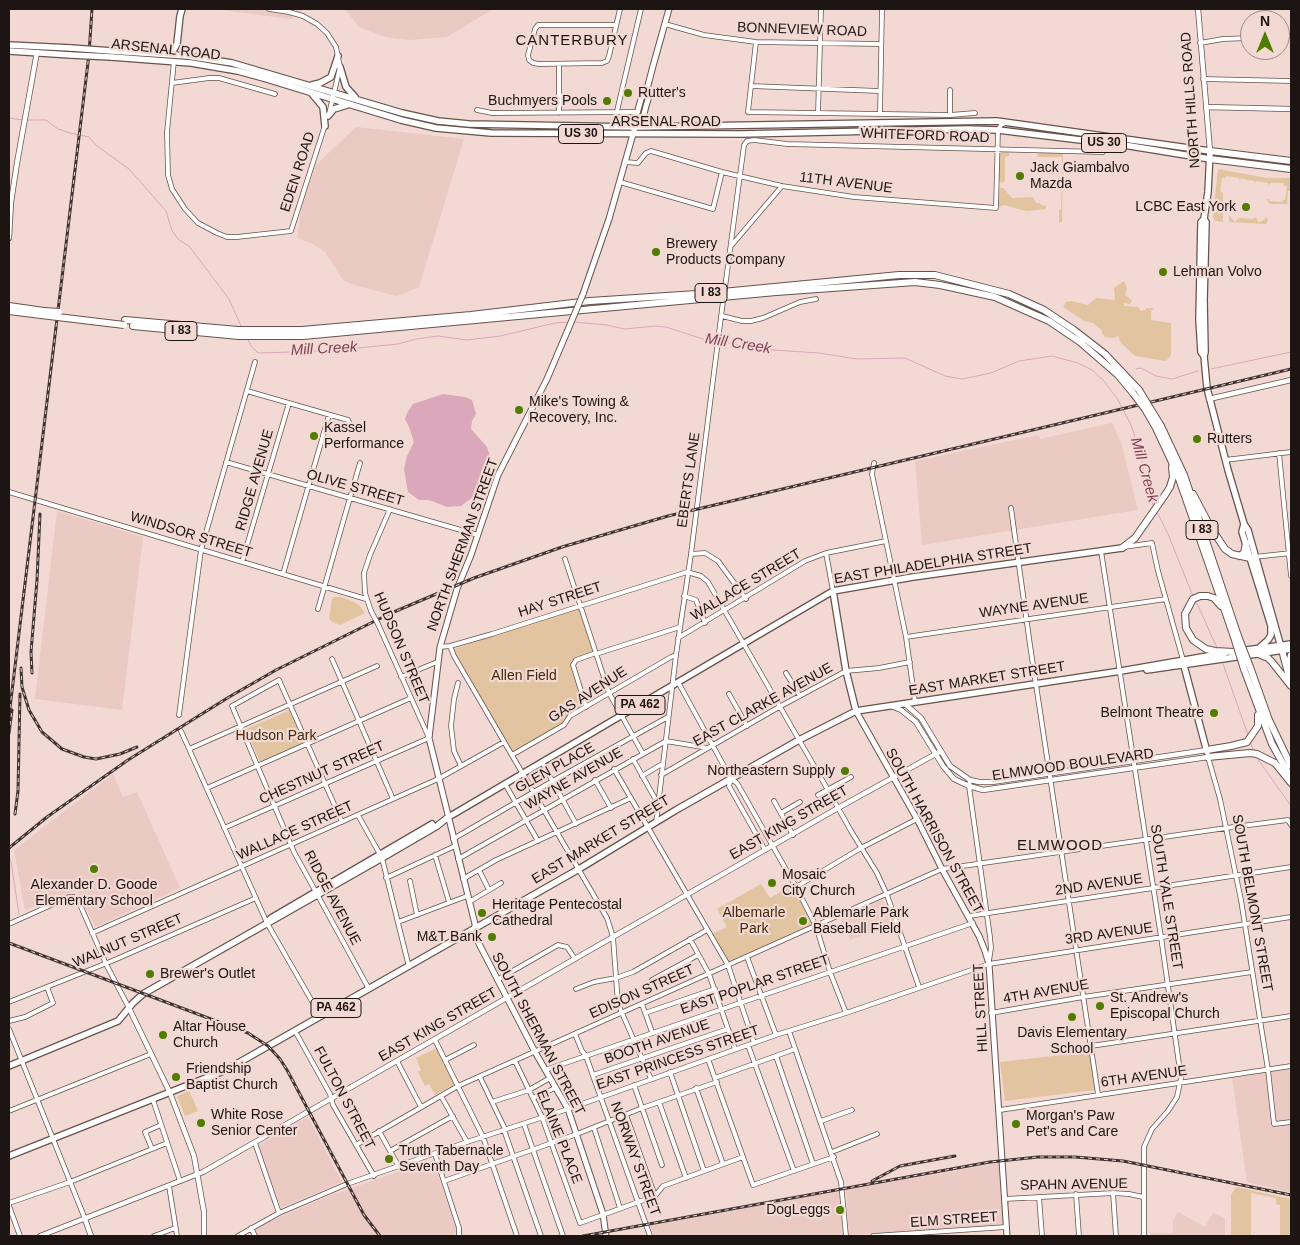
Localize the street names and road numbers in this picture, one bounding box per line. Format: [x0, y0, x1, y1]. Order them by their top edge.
street label: BONNEVIEW ROAD [737, 19, 867, 41]
street label: NORTH HILLS ROAD [1178, 31, 1204, 169]
street label: ARSENAL ROAD [111, 36, 221, 64]
street label: ARSENAL ROAD [611, 114, 721, 130]
road number: US 30 [558, 125, 604, 144]
street label: WHITEFORD ROAD [860, 125, 990, 147]
street label: EDEN ROAD [277, 130, 319, 214]
road number: US 30 [1082, 134, 1126, 152]
street label: 11TH AVENUE [799, 169, 893, 197]
road number: I 83 [695, 284, 727, 302]
road number: I 83 [165, 322, 197, 341]
street label: RIDGE AVENUE [232, 427, 278, 533]
street label: EBERTS LANE [674, 431, 704, 529]
street label: NORTH SHERMAN STREET [424, 456, 502, 634]
street label: OLIVE STREET [304, 466, 406, 510]
street label: WINDSOR STREET [128, 508, 254, 562]
road number: I 83 [1186, 520, 1218, 540]
street label: EAST PHILADELPHIA STREET [833, 540, 1033, 588]
street label: WALLACE STREET [688, 545, 804, 625]
street label: HAY STREET [516, 579, 604, 621]
street label: HUDSON STREET [370, 590, 432, 706]
street label: WAYNE AVENUE [978, 590, 1090, 622]
street label: EAST MARKET STREET [908, 658, 1066, 700]
street label: EAST CLARKE AVENUE [690, 660, 836, 750]
street label: GAS AVENUE [546, 663, 630, 727]
road number: PA 462 [615, 696, 665, 714]
street label: CHESTNUT STREET [257, 738, 387, 808]
street label: GLEN PLACE [512, 739, 598, 797]
street label: WAYNE AVENUE [522, 744, 626, 814]
street label: ELMWOOD BOULEVARD [991, 745, 1155, 785]
street label: SOUTH HARRISON STREET [882, 746, 986, 916]
street label: EAST KING STREET [727, 782, 851, 864]
street label: EAST MARKET STREET [529, 792, 673, 888]
street label: WALLACE STREET [234, 798, 356, 864]
street label: SOUTH BELMONT STREET [1228, 813, 1276, 993]
street label: SOUTH YALE STREET [1146, 823, 1186, 971]
street label: RIDGE AVENUE [300, 848, 364, 948]
street label: 2ND AVENUE [1054, 871, 1144, 899]
street label: WALNUT STREET [71, 910, 185, 972]
street label: 3RD AVENUE [1064, 920, 1154, 948]
street label: SOUTH SHERMAN STREET [488, 950, 588, 1118]
street label: EAST POPLAR STREET [678, 952, 832, 1018]
street label: EDISON STREET [587, 961, 697, 1023]
street label: HILL STREET [970, 963, 992, 1053]
street label: 4TH AVENUE [1002, 976, 1090, 1008]
street label: EAST KING STREET [376, 984, 500, 1066]
road number: PA 462 [311, 998, 361, 1018]
street label: BOOTH AVENUE [602, 1016, 712, 1068]
street label: EAST PRINCESS STREET [594, 1022, 762, 1094]
street label: FULTON STREET [310, 1044, 378, 1152]
street label: 6TH AVENUE [1100, 1063, 1188, 1091]
street label: ELAINE PLACE [533, 1088, 585, 1186]
street label: NORWAY STREET [607, 1100, 663, 1218]
street label: SPAHN AVENUE [1020, 1176, 1128, 1194]
street label: ELM STREET [910, 1209, 998, 1231]

